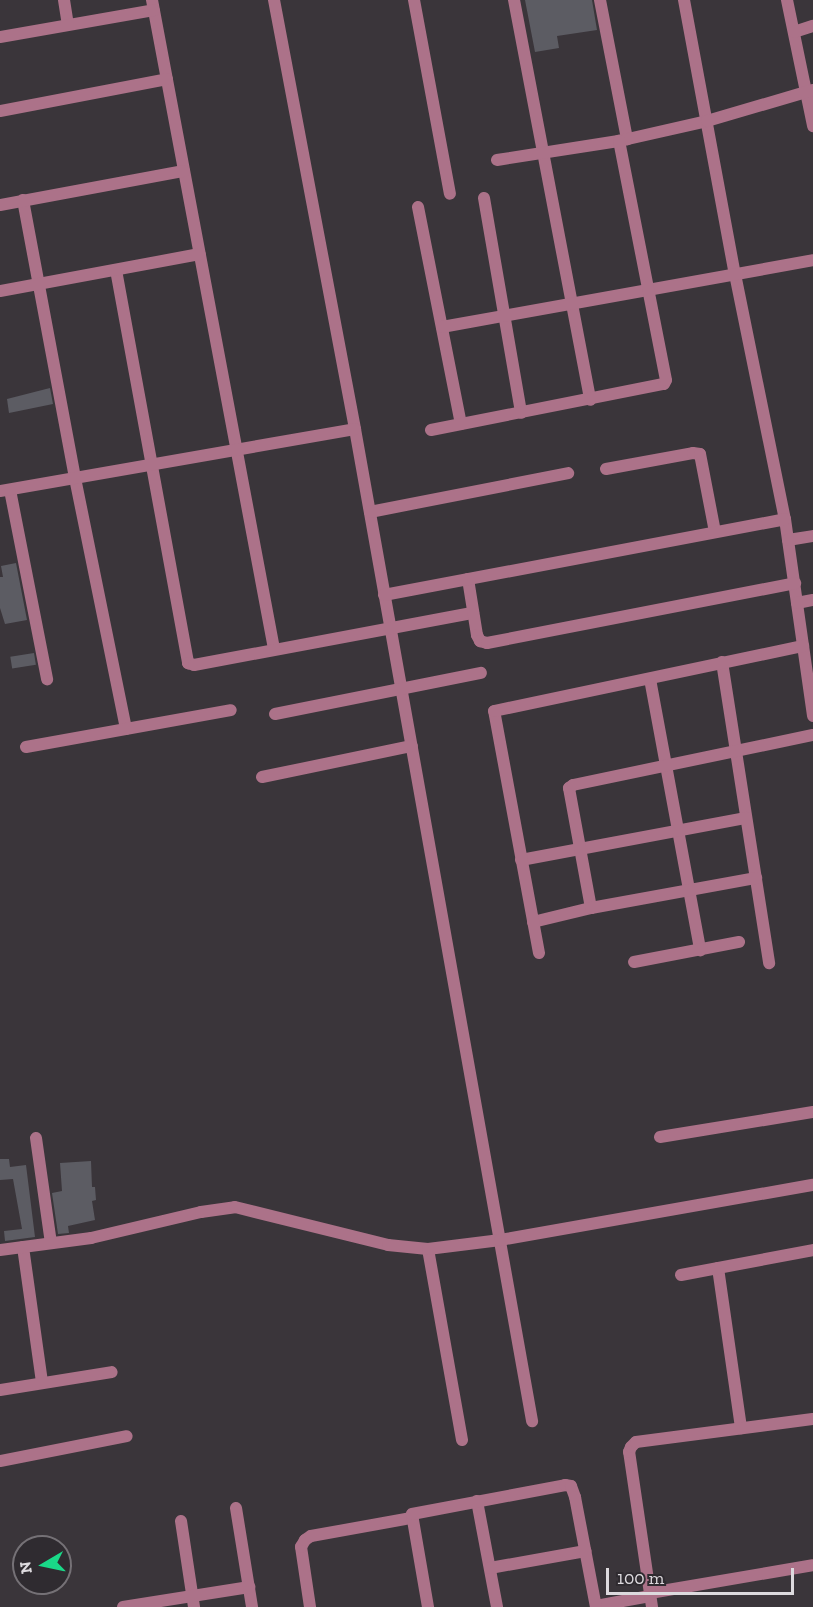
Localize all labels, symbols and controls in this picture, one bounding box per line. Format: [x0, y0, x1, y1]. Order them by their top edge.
north arrow [12, 1535, 72, 1595]
scale bar [609, 1556, 796, 1594]
text: N [15, 1560, 36, 1575]
text: 100 m [617, 1567, 664, 1589]

